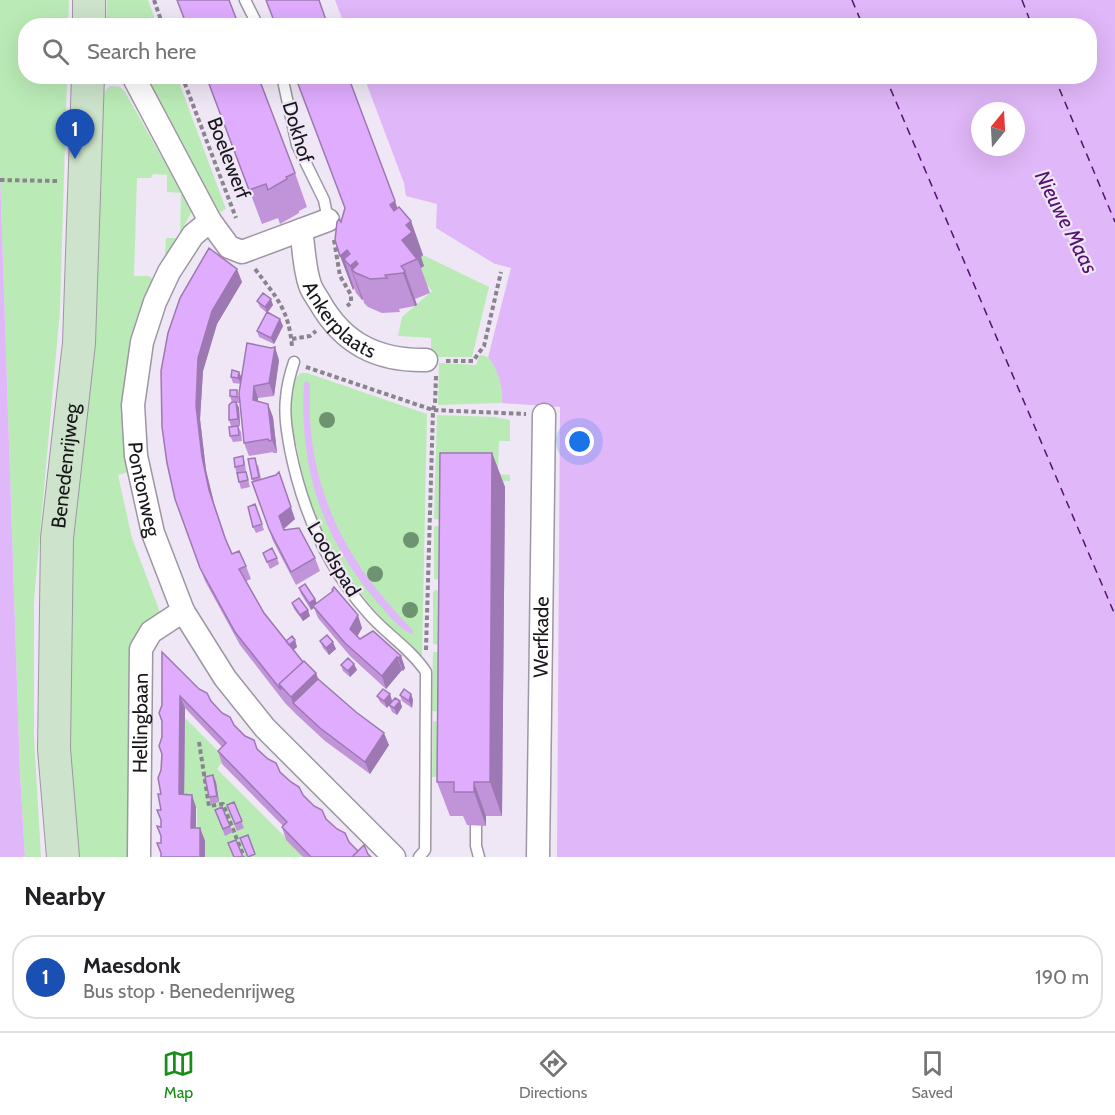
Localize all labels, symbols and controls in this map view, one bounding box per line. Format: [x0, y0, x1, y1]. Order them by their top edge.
search box [18, 18, 1097, 84]
icon: search [39, 35, 72, 68]
text: Search here [87, 38, 196, 65]
street label: Dokhof [277, 98, 319, 166]
north arrow [971, 102, 1025, 156]
pin: 1 [56, 110, 94, 159]
street label: Boelewerf [202, 114, 256, 203]
water label: Nieuwe Maas [1030, 166, 1103, 277]
street label: Ankerplaats [298, 277, 379, 363]
street label: Benedenrijweg [46, 401, 84, 530]
your location [565, 427, 594, 456]
street label: Pontonweg [123, 441, 166, 540]
street label: Loodspad [302, 517, 366, 601]
street label: Werfkade [528, 596, 554, 678]
street label: Hellingbaan [128, 673, 153, 773]
text: Nearby [24, 880, 105, 912]
text: Maesdonk [83, 952, 181, 979]
text: 1 [42, 965, 49, 989]
text: 190 m [1035, 965, 1089, 989]
text: Bus stop · Benedenrijweg [83, 979, 294, 1003]
tab: Map [162, 1047, 195, 1102]
tab: Directions [519, 1047, 587, 1102]
tab: Saved [911, 1047, 953, 1102]

